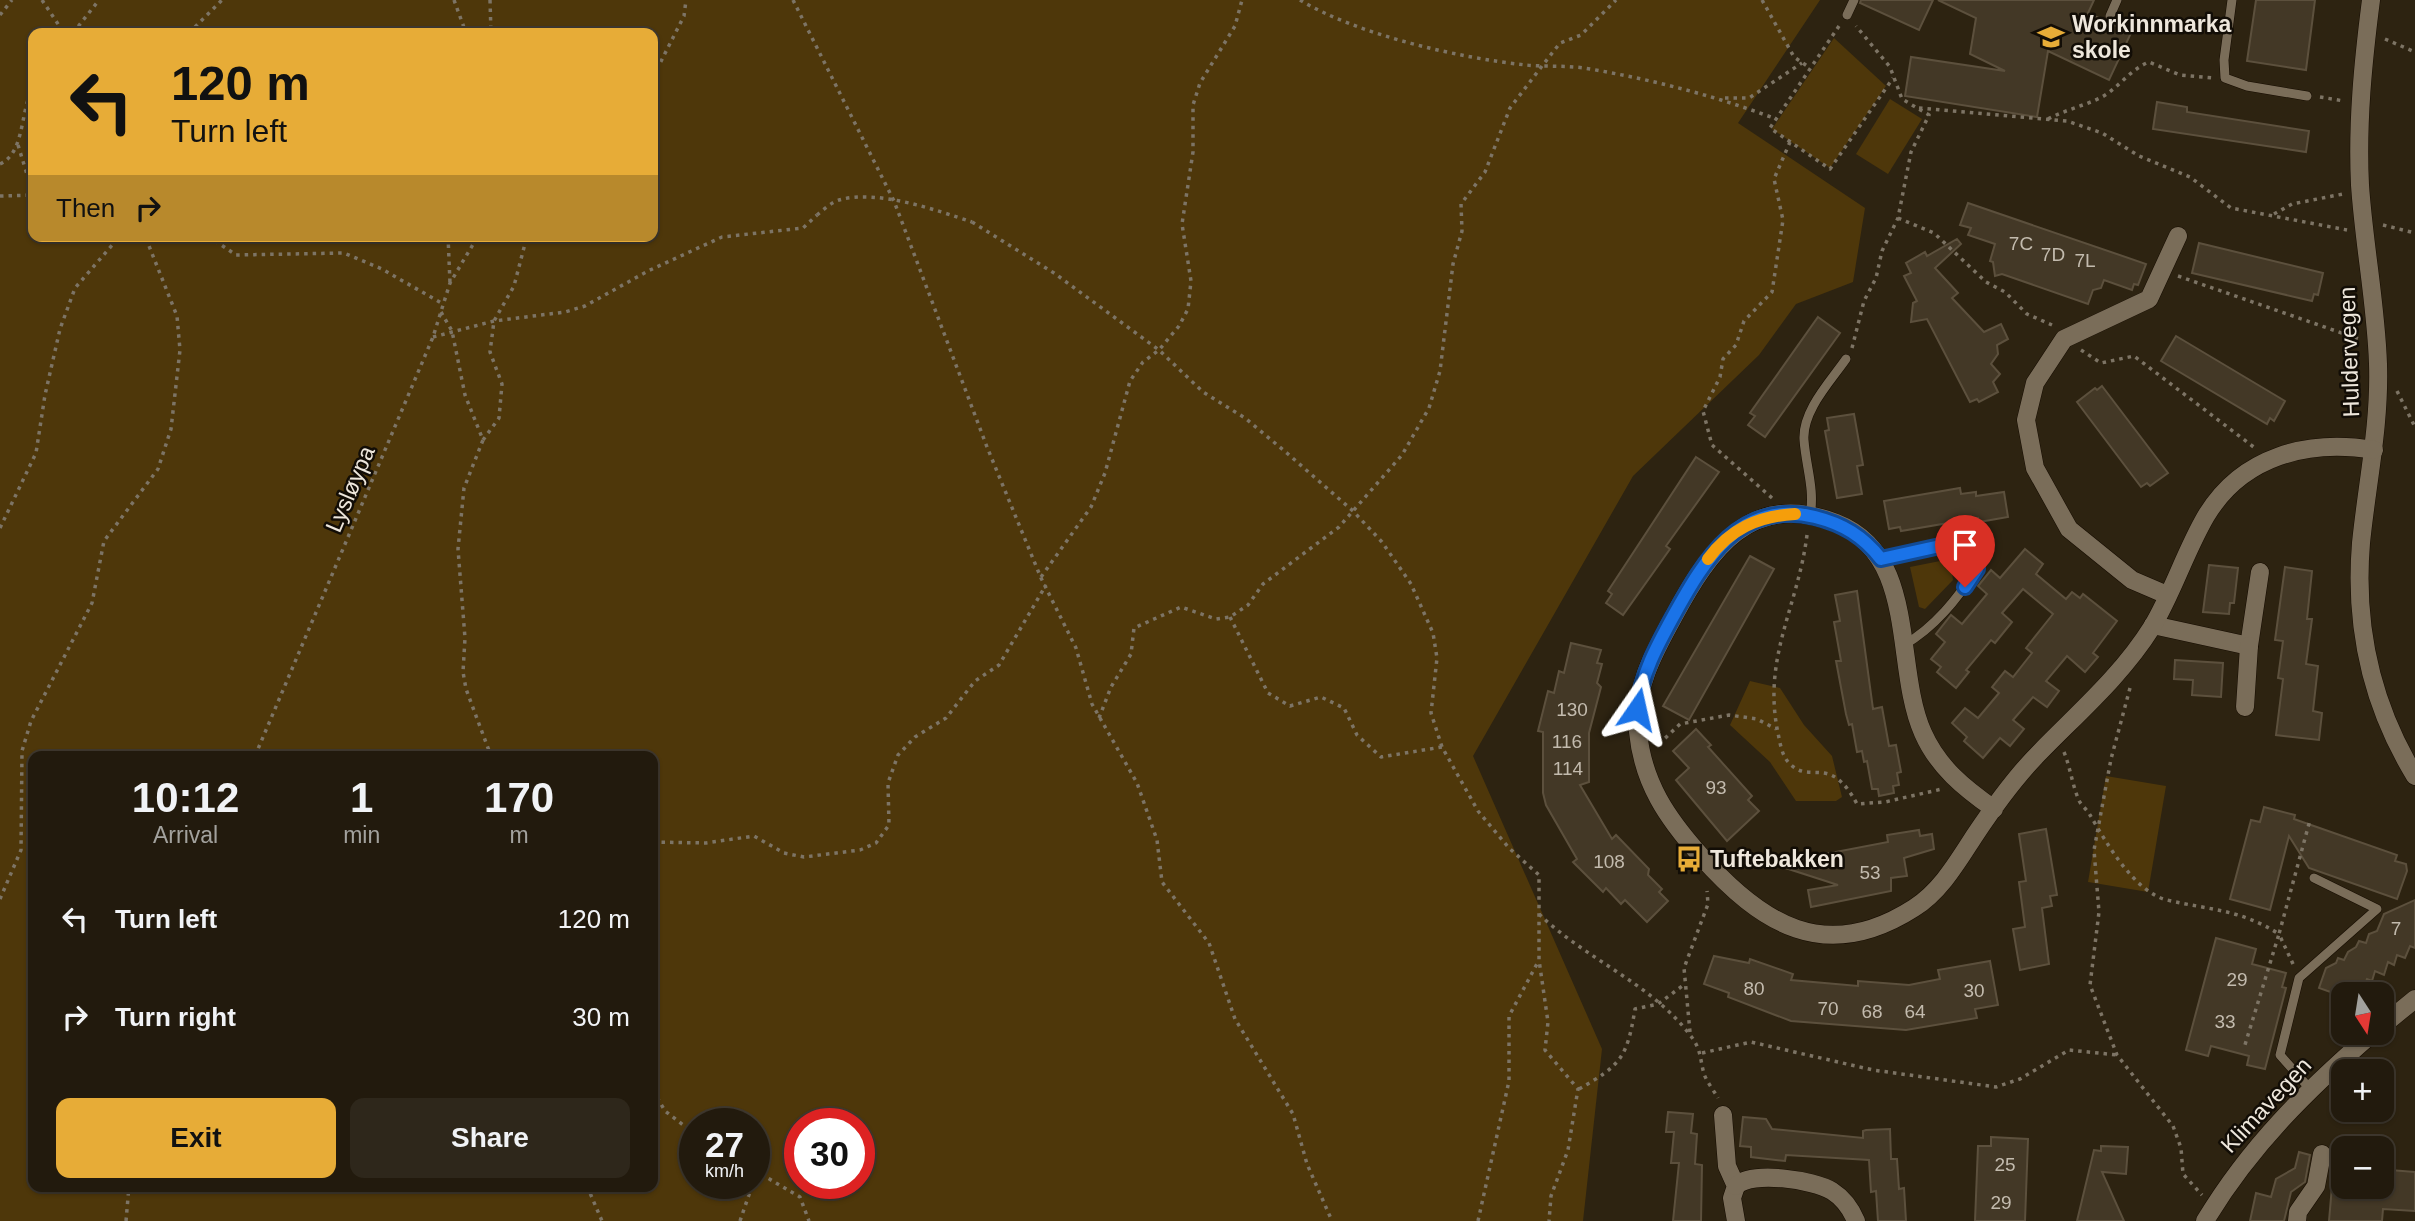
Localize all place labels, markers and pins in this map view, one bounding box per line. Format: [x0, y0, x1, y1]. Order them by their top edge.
place label: Workinnmarka skole [2072, 11, 2232, 63]
school or university icon: Workinnmarka skole [2036, 22, 2066, 52]
pin [1935, 515, 1995, 587]
bus stop icon: Tuftebakken [1674, 844, 1704, 874]
place label: Tuftebakken [1710, 846, 1844, 872]

